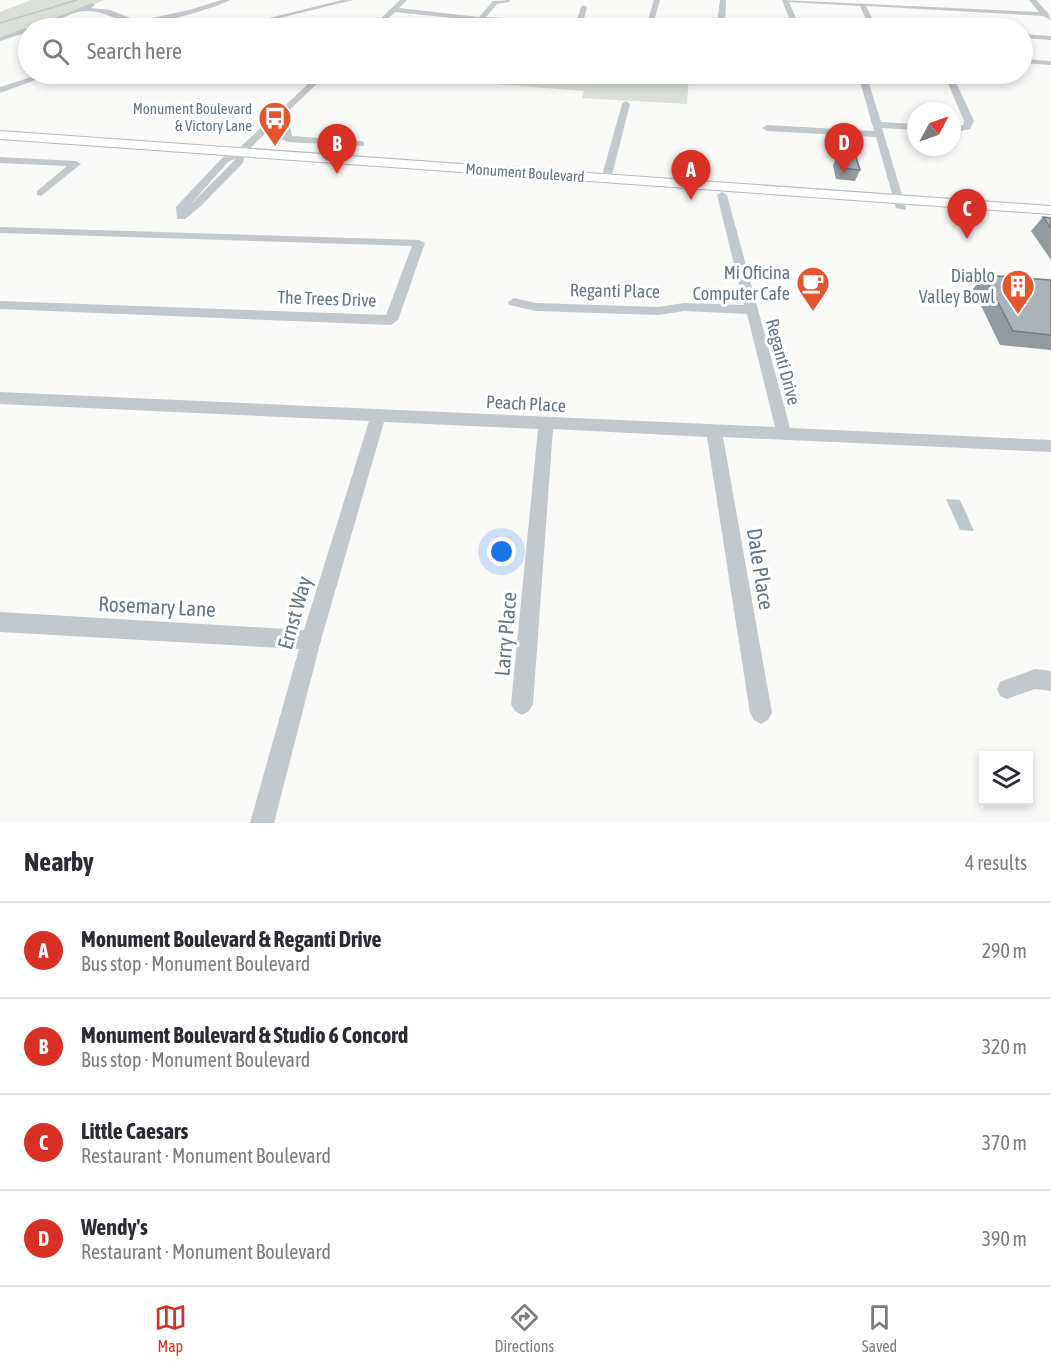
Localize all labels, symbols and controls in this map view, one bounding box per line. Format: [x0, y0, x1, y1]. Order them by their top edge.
search box [18, 18, 1033, 84]
icon: search [39, 35, 72, 68]
text: Search here [87, 38, 182, 64]
place label: Monument Boulevard & Victory Lane [133, 100, 252, 134]
bus stop icon: Monument Boulevard & Victory Lane [257, 100, 293, 147]
north arrow [907, 102, 961, 156]
pin: B [318, 124, 356, 174]
pin: D [824, 124, 864, 173]
pin: A [672, 150, 710, 200]
street label: Monument Boulevard [465, 160, 585, 185]
pin: C [948, 190, 986, 239]
place label: Mi Oficina Computer Cafe [693, 262, 790, 304]
cafe icon: Mi Oficina Computer Cafe [795, 265, 831, 312]
place label: Diablo Valley Bowl [919, 265, 995, 307]
building icon: Diablo Valley Bowl [1000, 268, 1036, 315]
street label: Reganti Place [570, 279, 660, 302]
street label: The Trees Drive [277, 286, 377, 311]
street label: Reganti Drive [762, 316, 805, 407]
street label: Peach Place [486, 391, 566, 416]
street label: Dale Place [743, 526, 779, 611]
your location [487, 537, 516, 566]
street label: Ernst Way [272, 573, 316, 652]
street label: Rosemary Lane [98, 591, 216, 621]
street label: Larry Place [489, 591, 521, 677]
map controls [979, 751, 1033, 805]
button: layers [979, 751, 1033, 805]
text: Nearby [24, 847, 94, 877]
text: 4 results [965, 851, 1027, 874]
text: Monument Boulevard & Reganti Drive [81, 926, 381, 952]
text: A [39, 939, 48, 962]
text: 290 m [982, 939, 1027, 962]
text: Bus stop · Monument Boulevard [81, 952, 310, 975]
text: Monument Boulevard & Studio 6 Concord [81, 1022, 408, 1048]
text: B [39, 1035, 48, 1058]
text: 320 m [982, 1035, 1027, 1058]
text: Bus stop · Monument Boulevard [81, 1048, 310, 1071]
text: Little Caesars [81, 1118, 188, 1144]
text: C [39, 1131, 48, 1154]
text: 370 m [982, 1131, 1027, 1154]
text: Restaurant · Monument Boulevard [81, 1144, 331, 1167]
text: Wendy's [81, 1214, 148, 1240]
text: D [38, 1227, 49, 1250]
text: 390 m [982, 1227, 1027, 1250]
text: Restaurant · Monument Boulevard [81, 1240, 331, 1263]
tab: Map [154, 1301, 187, 1355]
tab: Directions [494, 1301, 554, 1355]
tab: Saved [862, 1301, 897, 1355]

